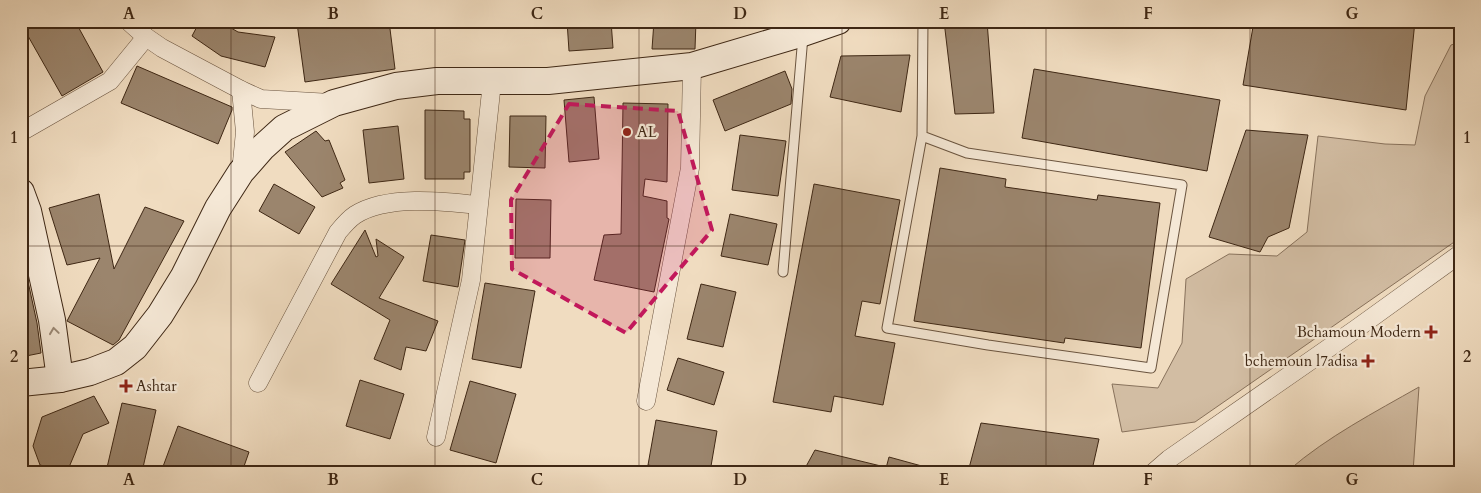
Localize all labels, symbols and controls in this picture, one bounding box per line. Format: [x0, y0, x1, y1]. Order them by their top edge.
text: A [123, 3, 135, 25]
text: B [327, 3, 339, 25]
text: C [531, 3, 543, 25]
text: D [733, 3, 747, 25]
text: E [939, 3, 949, 25]
text: F [1143, 3, 1153, 25]
text: G [1345, 3, 1359, 25]
place label: AL [637, 122, 658, 142]
marker: AL [621, 126, 633, 138]
text: 1 [10, 127, 18, 149]
text: 1 [1463, 127, 1471, 149]
place label: Bchamoun Modern [1297, 322, 1421, 342]
one-way arrow [49, 326, 60, 334]
marker: Bchamoun Modern [1425, 326, 1437, 338]
text: 2 [10, 346, 18, 368]
text: 2 [1463, 346, 1471, 368]
place label: bchemoun l7adisa [1245, 351, 1359, 371]
marker: bchemoun l7adisa [1362, 355, 1374, 367]
place label: Ashtar [136, 376, 177, 396]
marker: Ashtar [120, 380, 132, 392]
text: A [123, 469, 135, 491]
text: B [327, 469, 339, 491]
text: C [531, 469, 543, 491]
text: D [733, 469, 747, 491]
text: E [939, 469, 949, 491]
text: F [1143, 469, 1153, 491]
text: G [1345, 469, 1359, 491]

